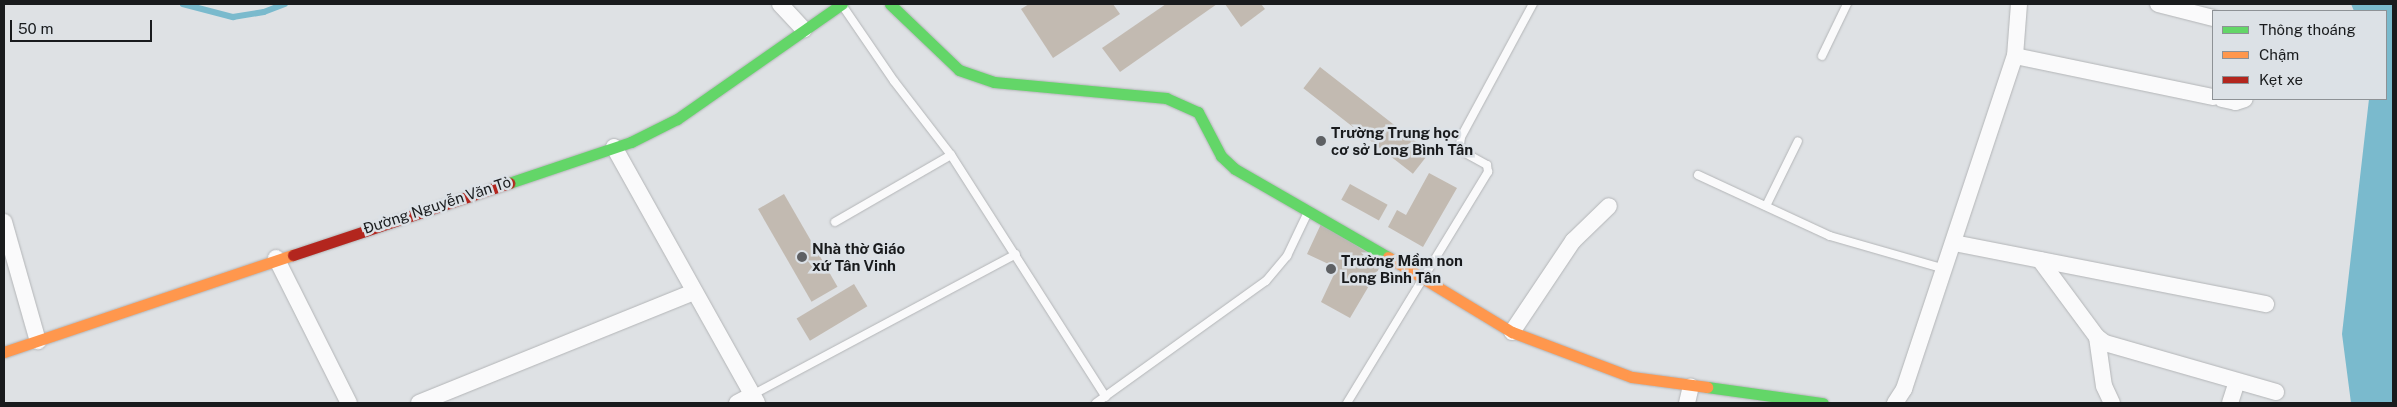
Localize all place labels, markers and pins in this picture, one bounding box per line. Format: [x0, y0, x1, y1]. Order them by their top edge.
place label: Trường Trung học cơ sở Long Bình Tân [1331, 123, 1473, 158]
marker: Trường Trung học cơ sở Long Bình Tân [1315, 135, 1327, 147]
place label: Nhà thờ Giáo xứ Tân Vinh [812, 239, 905, 274]
marker: Nhà thờ Giáo xứ Tân Vinh [796, 251, 808, 263]
place label: Trường Mầm non Long Bình Tân [1341, 251, 1463, 286]
marker: Trường Mầm non Long Bình Tân [1325, 263, 1337, 275]

